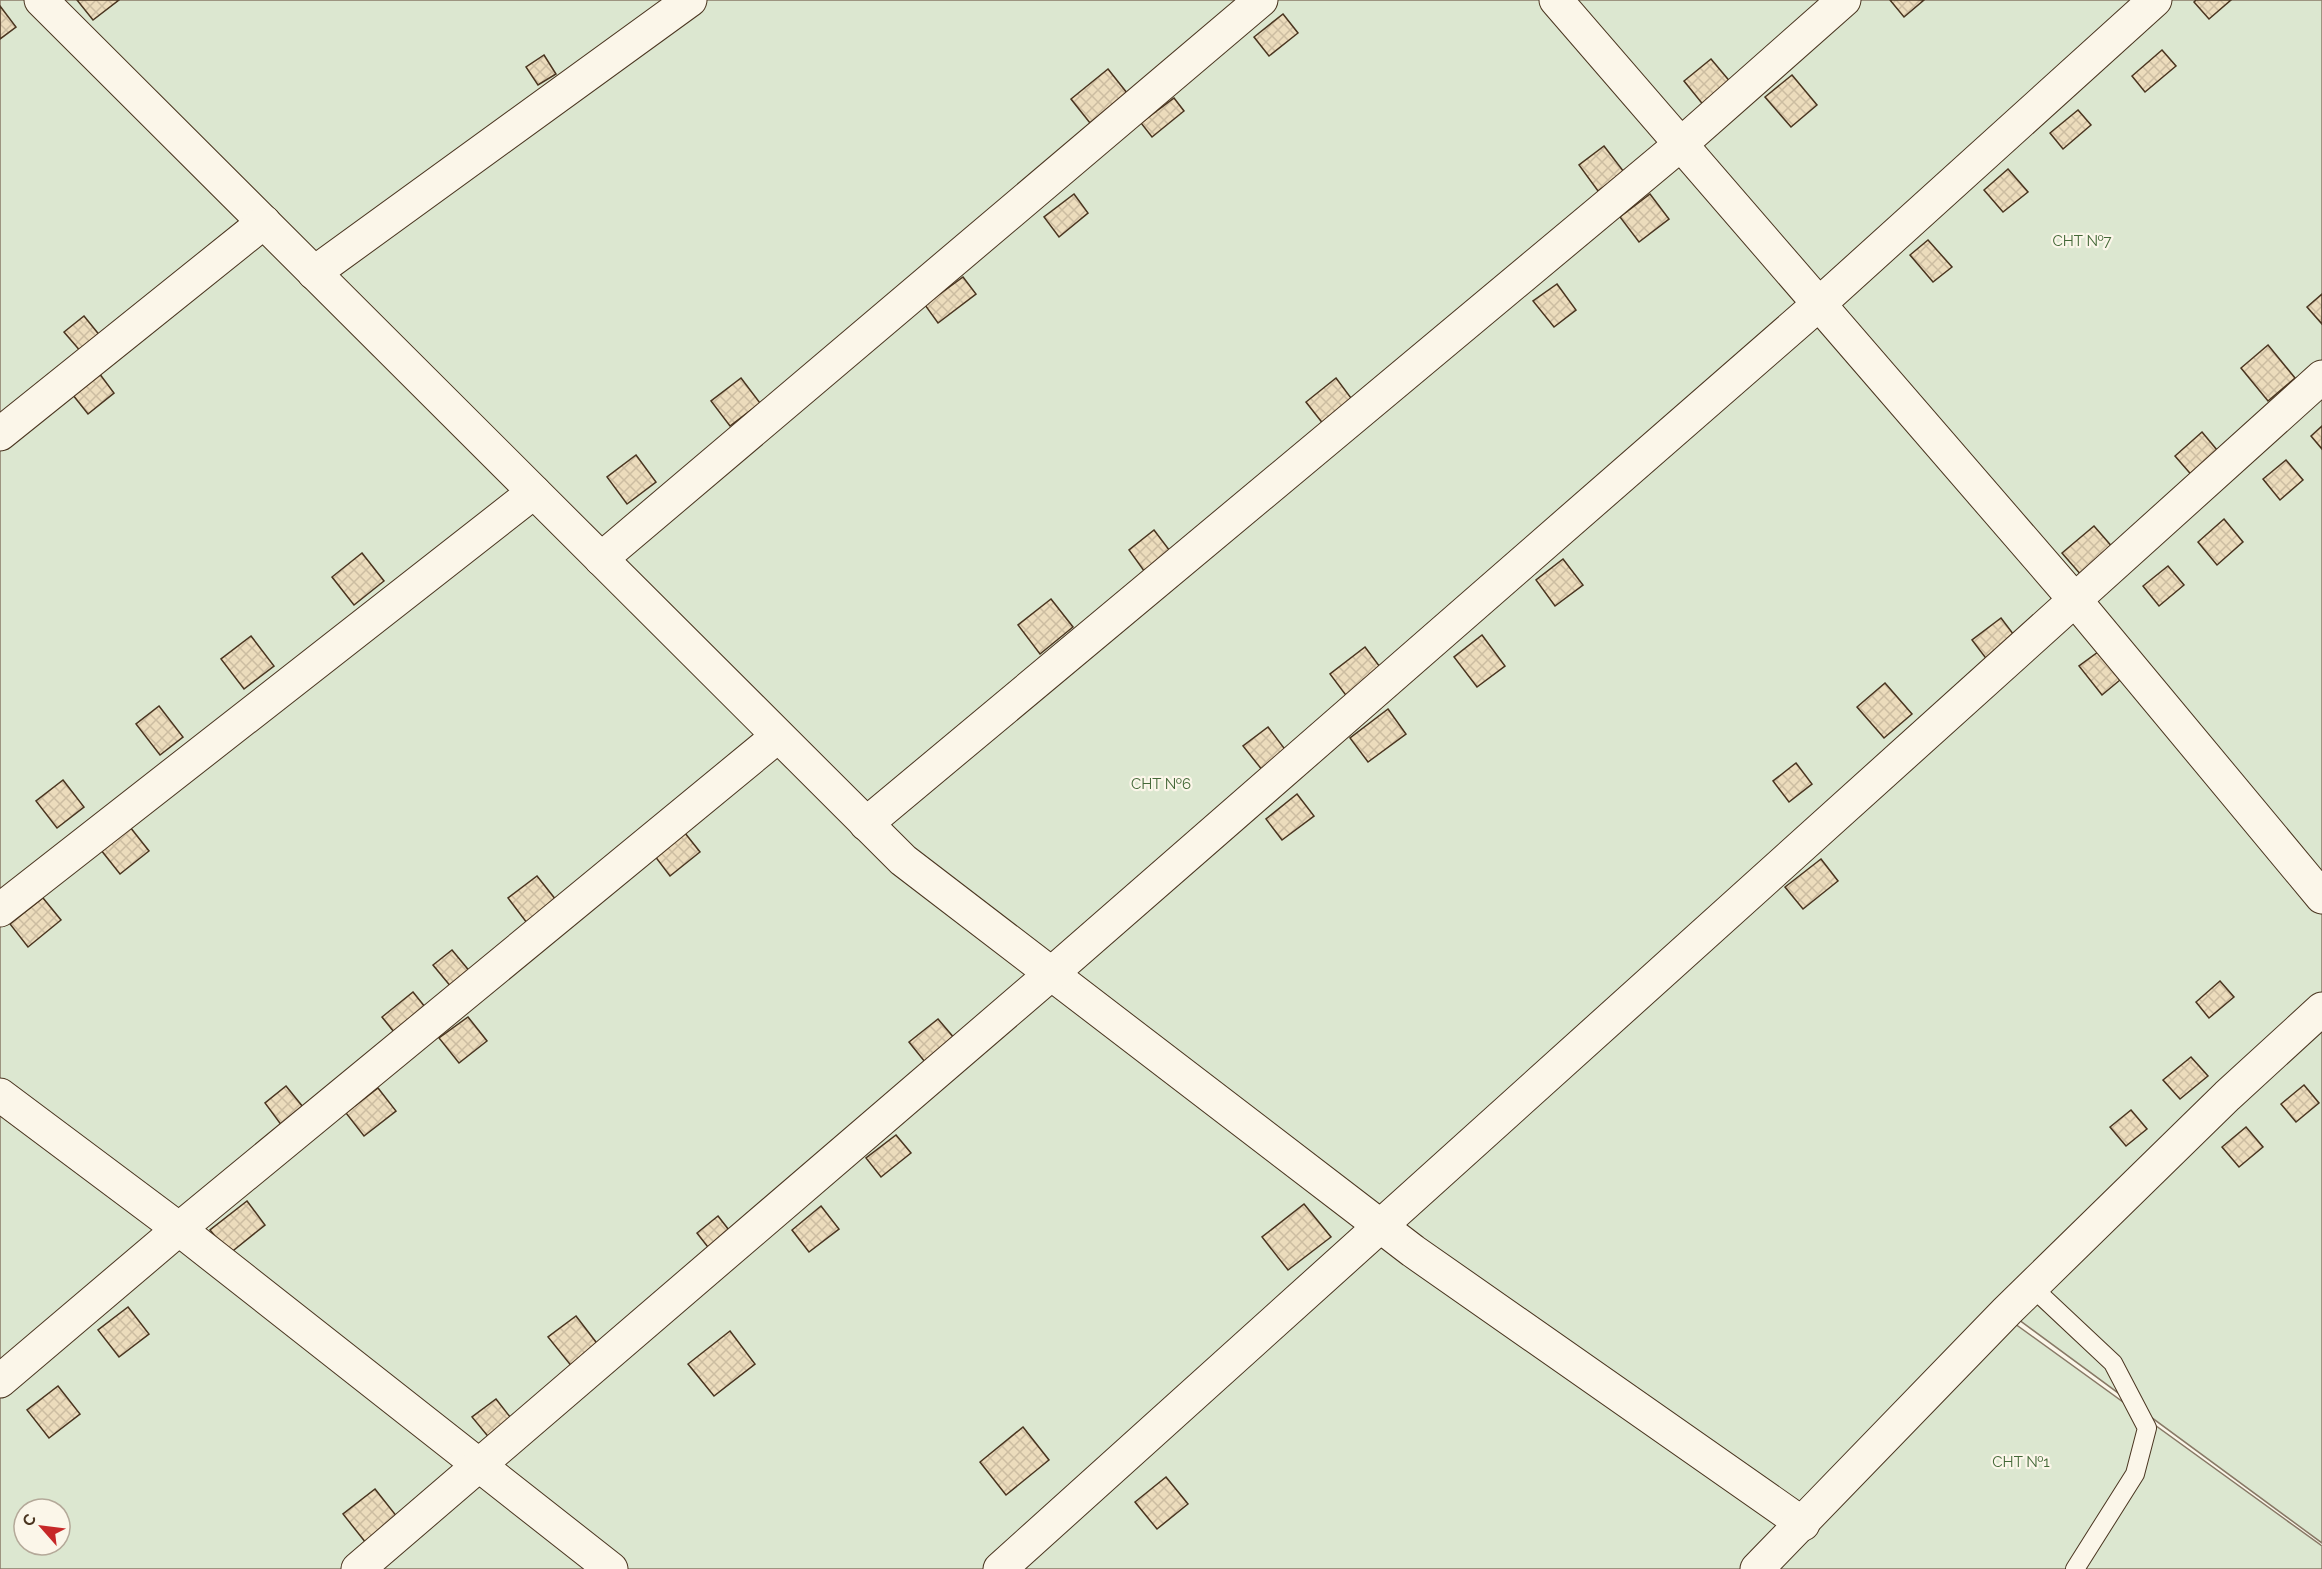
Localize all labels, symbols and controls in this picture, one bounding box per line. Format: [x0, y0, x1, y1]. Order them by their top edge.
park label: СНТ №7 [2052, 232, 2112, 250]
park label: СНТ №6 [1131, 775, 1191, 793]
park label: СНТ №1 [1992, 1453, 2050, 1471]
north arrow [12, 1497, 72, 1557]
text: С [18, 1511, 40, 1530]

